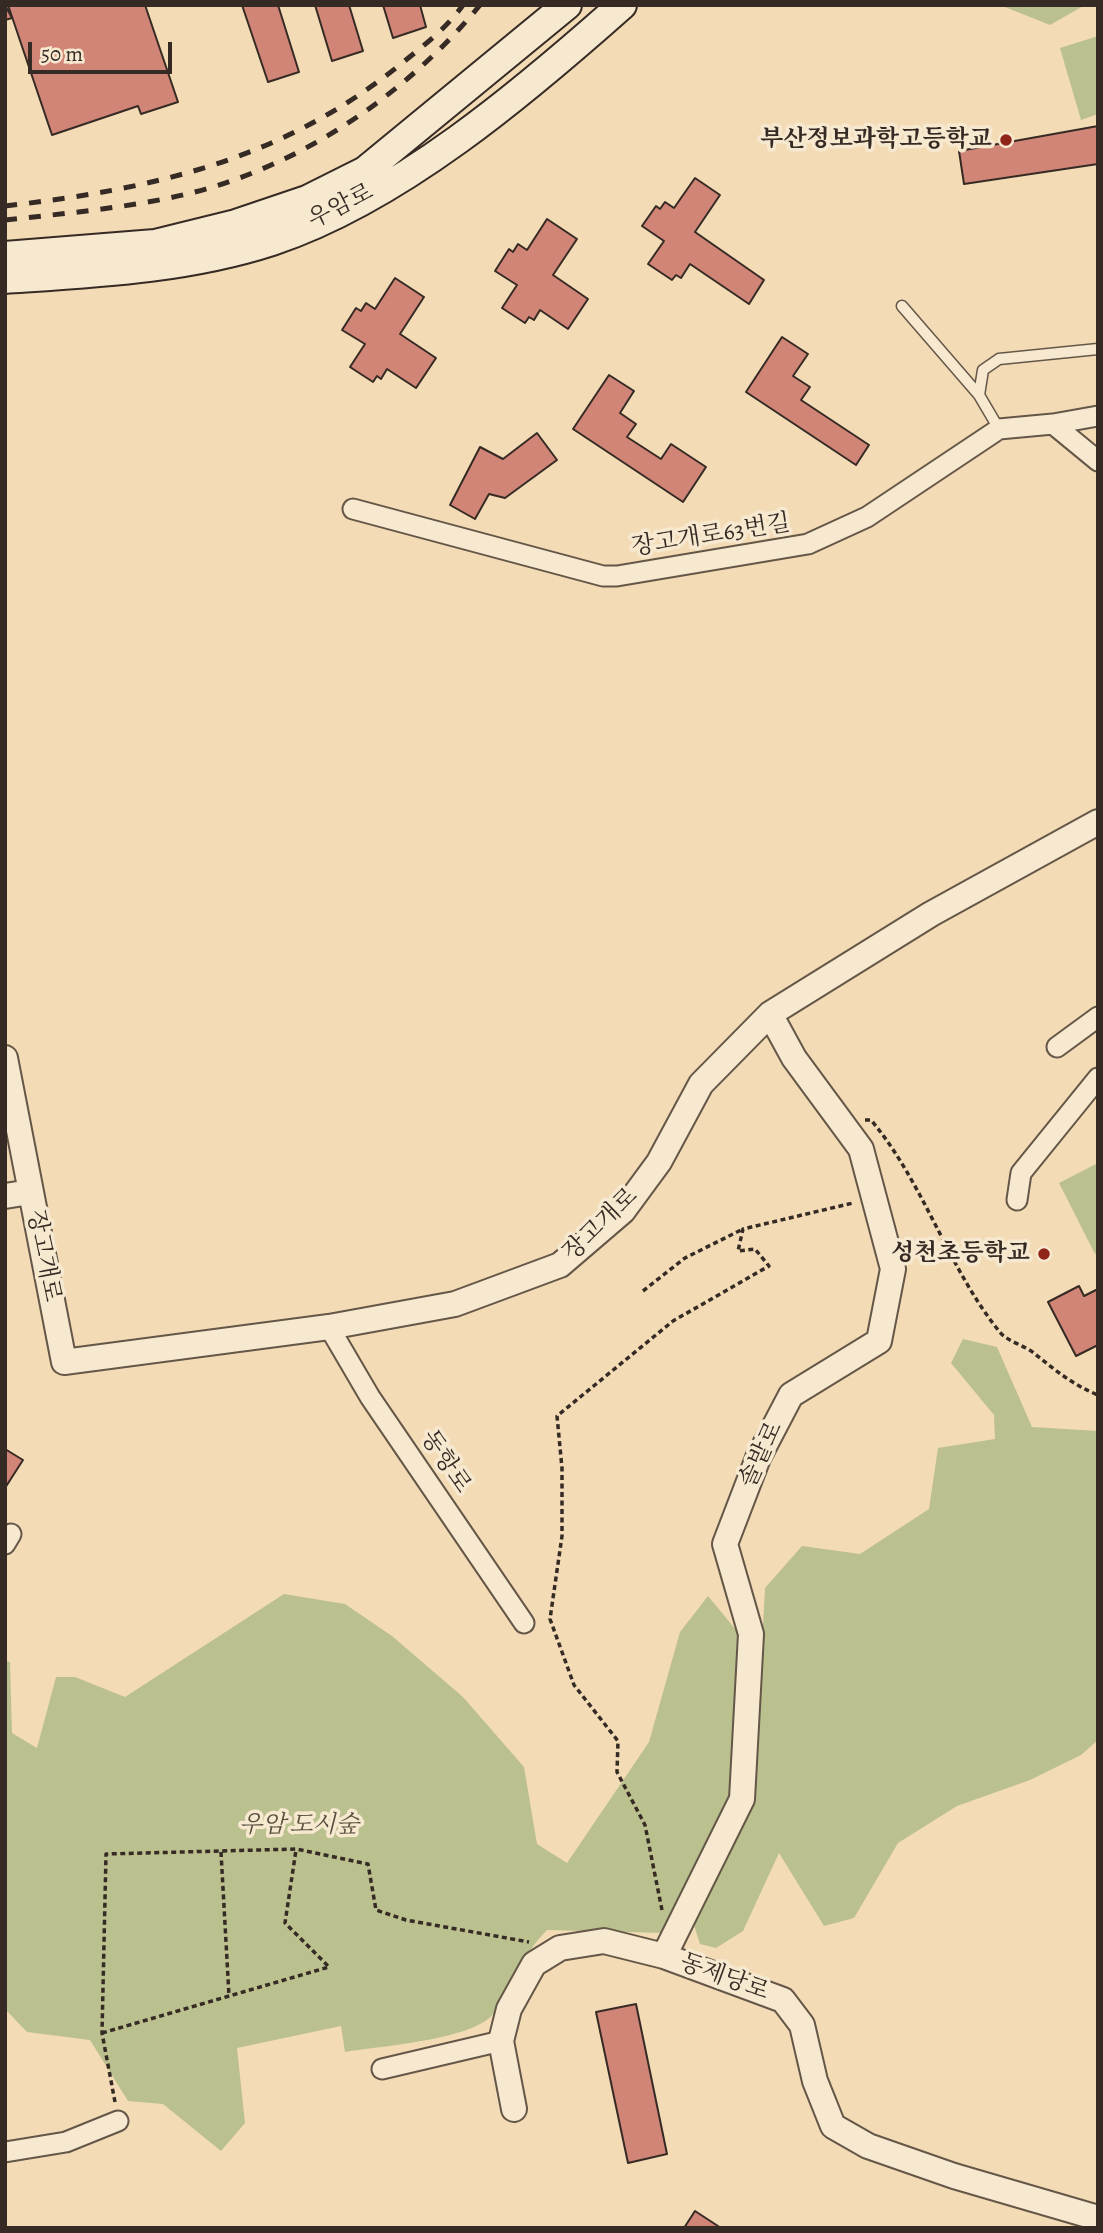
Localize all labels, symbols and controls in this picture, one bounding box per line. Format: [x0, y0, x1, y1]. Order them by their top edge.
scale bar [32, 28, 175, 72]
text: 50 m [41, 40, 83, 68]
place label: 부산정보과학고등학교 [760, 126, 992, 154]
marker: 부산정보과학고등학교 [998, 132, 1014, 148]
street label: 우암로 [303, 178, 379, 236]
street label: 장고개로63번길 [630, 509, 792, 563]
street label: 장고개로 [558, 1182, 644, 1268]
street label: 장고개로 [20, 1208, 66, 1304]
place label: 성천초등학교 [891, 1240, 1030, 1268]
marker: 성천초등학교 [1036, 1246, 1052, 1262]
street label: 솔밭로 [734, 1417, 790, 1493]
street label: 동항로 [414, 1425, 476, 1499]
park label: 우암 도시숲 [239, 1812, 359, 1840]
street label: 동제당로 [676, 1949, 772, 2007]

